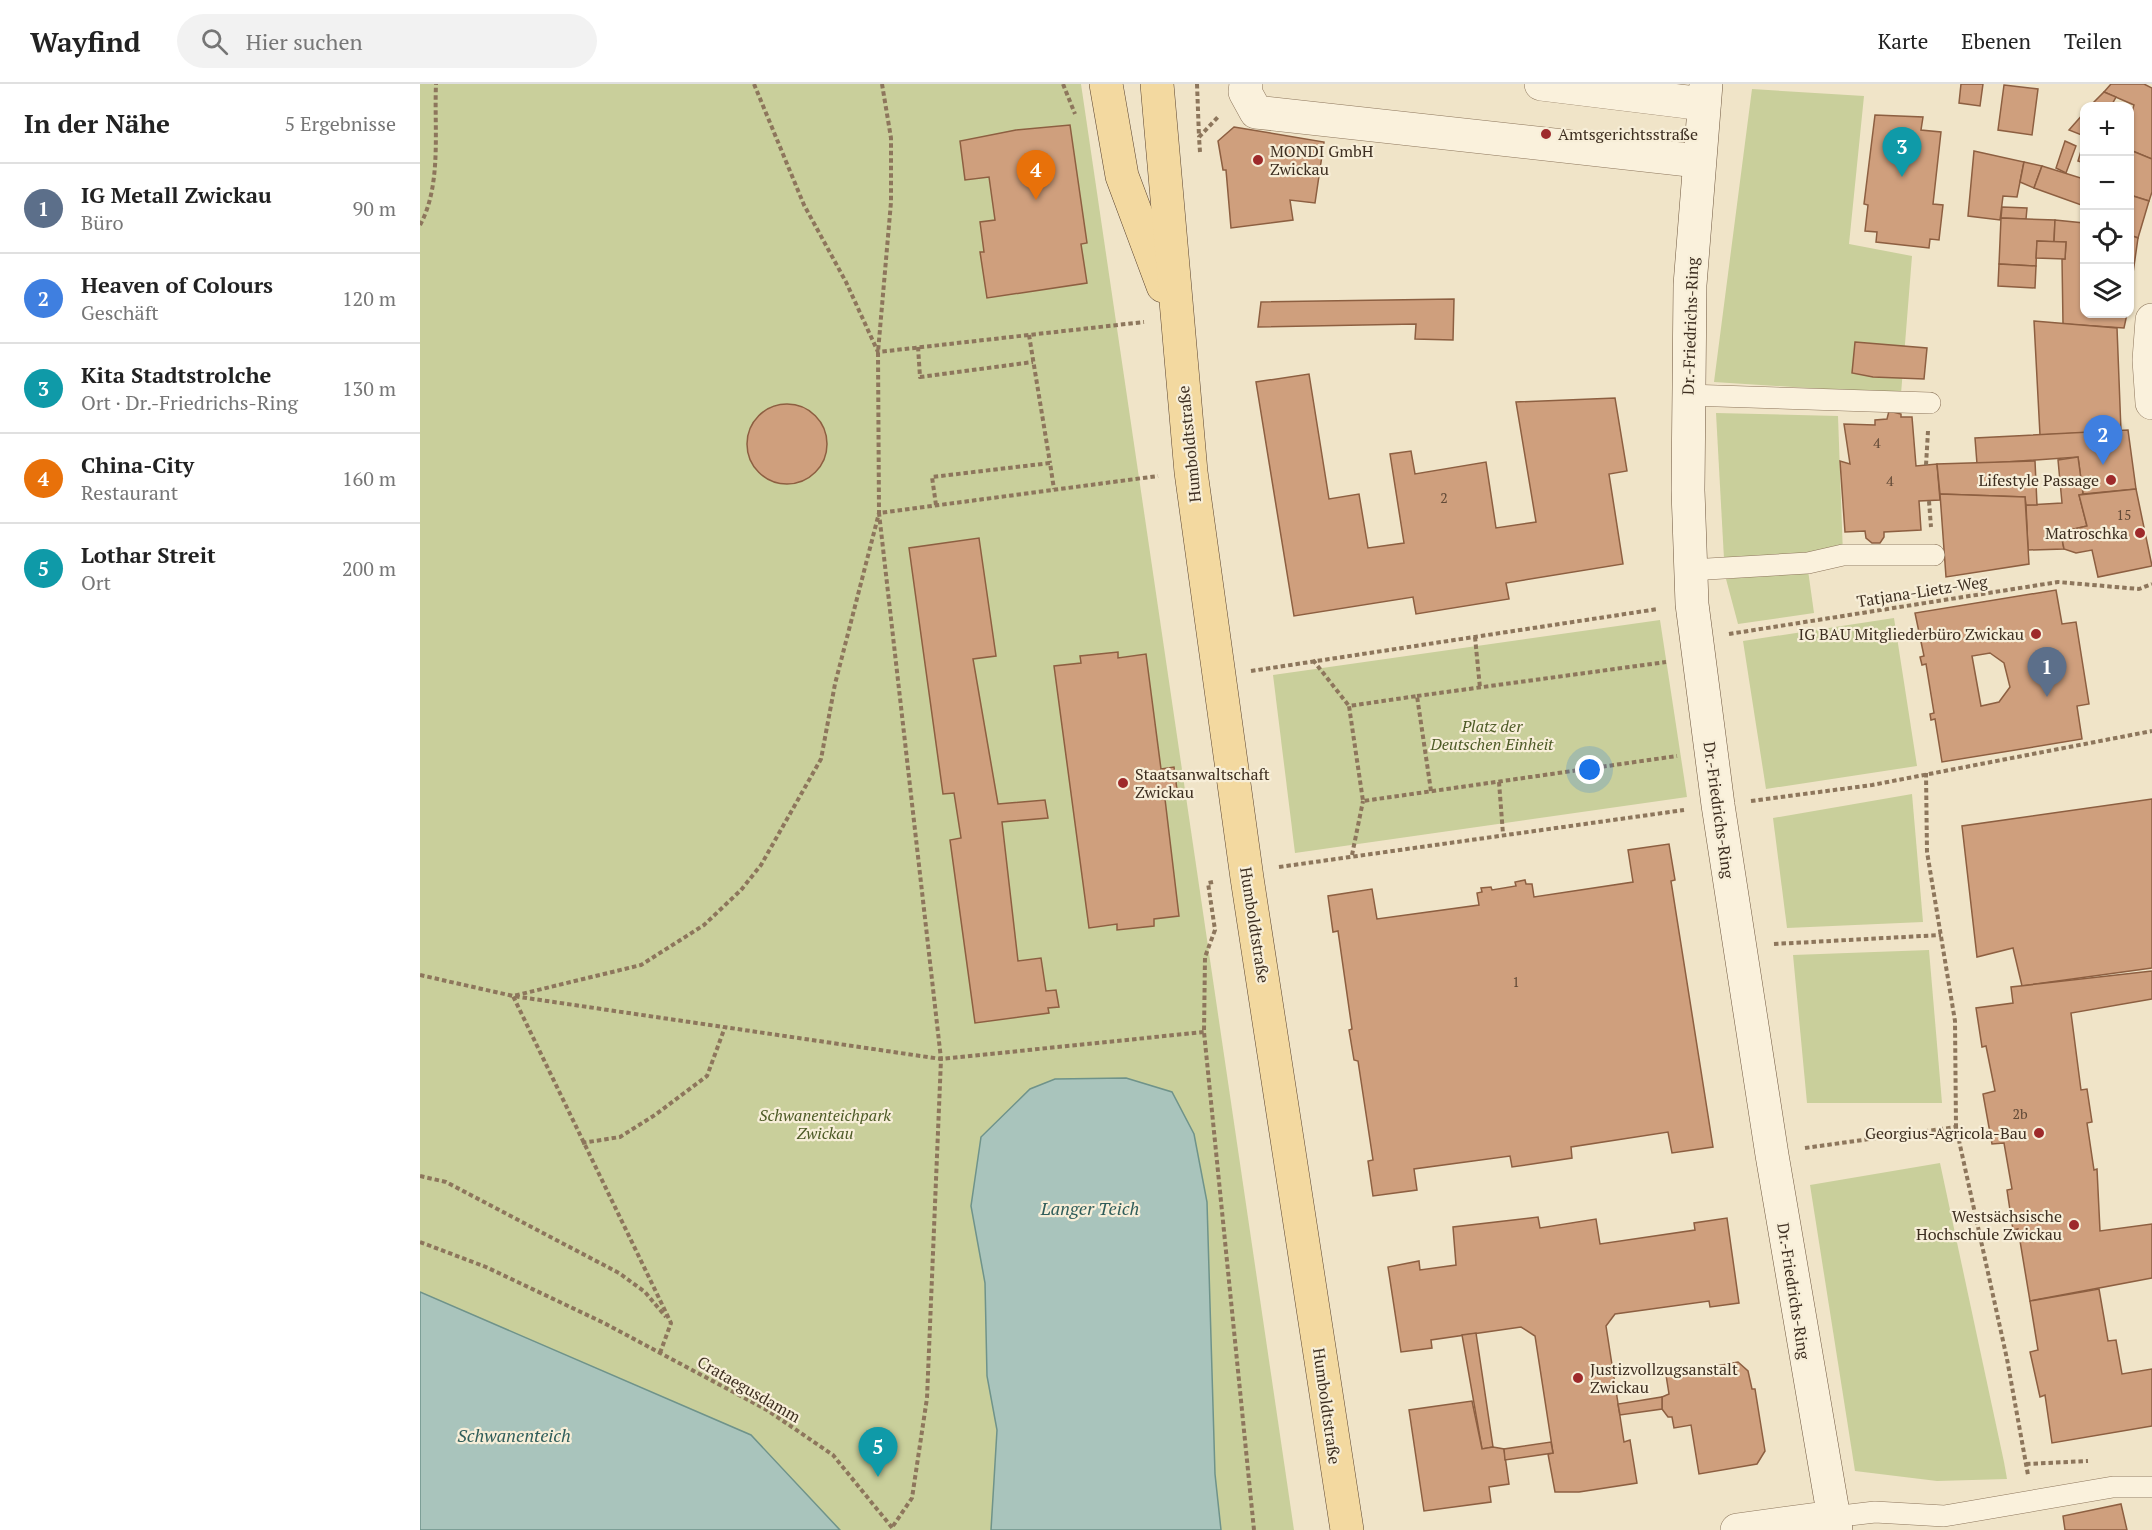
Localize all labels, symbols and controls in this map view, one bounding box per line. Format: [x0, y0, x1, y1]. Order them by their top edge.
search box [177, 14, 597, 68]
text: Wayfind [30, 23, 141, 60]
icon: search [198, 25, 231, 58]
text: Hier suchen [246, 27, 363, 56]
text: Karte [1878, 27, 1928, 55]
text: Ebenen [1961, 27, 2031, 55]
text: Teilen [2064, 27, 2122, 55]
map controls [2080, 102, 2134, 318]
button: + [2080, 102, 2134, 156]
text: In der Nähe [24, 106, 170, 140]
text: 5 Ergebnisse [284, 110, 396, 137]
place label: Amtsgerichtsstraße [1558, 123, 1698, 145]
marker: Amtsgerichtsstraße [1539, 127, 1553, 141]
pin: 3 [1882, 128, 1922, 177]
place label: MONDI GmbH Zwickau [1270, 140, 1374, 180]
pin: 4 [1016, 150, 1056, 200]
marker: MONDI GmbH Zwickau [1251, 153, 1265, 167]
button: − [2080, 156, 2134, 210]
text: IG Metall Zwickau [81, 180, 272, 209]
text: 1 [38, 195, 49, 222]
text: 90 m [353, 195, 396, 222]
text: Büro [81, 209, 124, 236]
button: locate [2080, 210, 2134, 264]
street label: Dr.-Friedrichs-Ring [1677, 256, 1703, 395]
button: layers [2080, 264, 2134, 318]
text: Heaven of Colours [81, 270, 273, 299]
text: 2 [38, 285, 49, 312]
text: 120 m [342, 285, 396, 312]
text: Geschäft [81, 299, 159, 326]
text: Kita Stadtstrolche [81, 360, 271, 389]
text: 3 [38, 375, 49, 402]
text: 130 m [342, 375, 396, 402]
street label: Humboldtstraße [1172, 385, 1206, 503]
text: Ort · Dr.-Friedrichs-Ring [81, 389, 298, 416]
pin: 2 [2084, 416, 2122, 465]
house number: 4 [1873, 433, 1881, 452]
text: China-City [81, 450, 194, 479]
text: 4 [38, 465, 49, 492]
text: 160 m [342, 465, 396, 492]
place label: Lifestyle Passage [1978, 469, 2099, 491]
house number: 4 [1886, 471, 1894, 490]
marker: Lifestyle Passage [2104, 473, 2118, 487]
text: Restaurant [81, 479, 178, 506]
house number: 2 [1440, 488, 1448, 507]
house number: 15 [2117, 505, 2131, 524]
place label: Matroschka [2045, 522, 2128, 544]
marker: Matroschka [2133, 526, 2147, 540]
text: Lothar Streit [81, 540, 216, 569]
text: 5 [38, 555, 49, 582]
text: 200 m [342, 555, 396, 582]
text: Ort [81, 569, 111, 596]
street label: Tatjana-Lietz-Weg [1855, 570, 1989, 612]
place label: IG BAU Mitgliederbüro Zwickau [1799, 623, 2024, 645]
marker: IG BAU Mitgliederbüro Zwickau [2029, 627, 2043, 641]
pin: 1 [2028, 648, 2066, 697]
park label: Platz der Deutschen Einheit [1430, 715, 1554, 755]
street label: Dr.-Friedrichs-Ring [1699, 740, 1740, 880]
your location [1575, 755, 1604, 784]
place label: Staatsanwaltschaft Zwickau [1135, 763, 1270, 803]
marker: Staatsanwaltschaft Zwickau [1116, 776, 1130, 790]
street label: Humboldtstraße [1235, 865, 1275, 985]
house number: 1 [1512, 972, 1520, 991]
park label: Schwanenteichpark Zwickau [759, 1104, 891, 1144]
house number: 2b [2012, 1104, 2028, 1123]
place label: Georgius-Agricola-Bau [1865, 1122, 2027, 1144]
marker: Georgius-Agricola-Bau [2032, 1126, 2046, 1140]
water label: Langer Teich [1040, 1196, 1139, 1220]
place label: Westsächsische Hochschule Zwickau [1916, 1205, 2062, 1245]
marker: Westsächsische Hochschule Zwickau [2067, 1218, 2081, 1232]
street label: Dr.-Friedrichs-Ring [1772, 1221, 1816, 1361]
street label: Humboldtstraße [1308, 1346, 1346, 1466]
street label: Crataegusdamm [693, 1351, 805, 1428]
place label: Justizvollzugsanstalt Zwickau [1590, 1358, 1738, 1398]
marker: Justizvollzugsanstalt Zwickau [1571, 1371, 1585, 1385]
water label: Schwanenteich [457, 1423, 571, 1447]
pin: 5 [858, 1428, 898, 1477]

